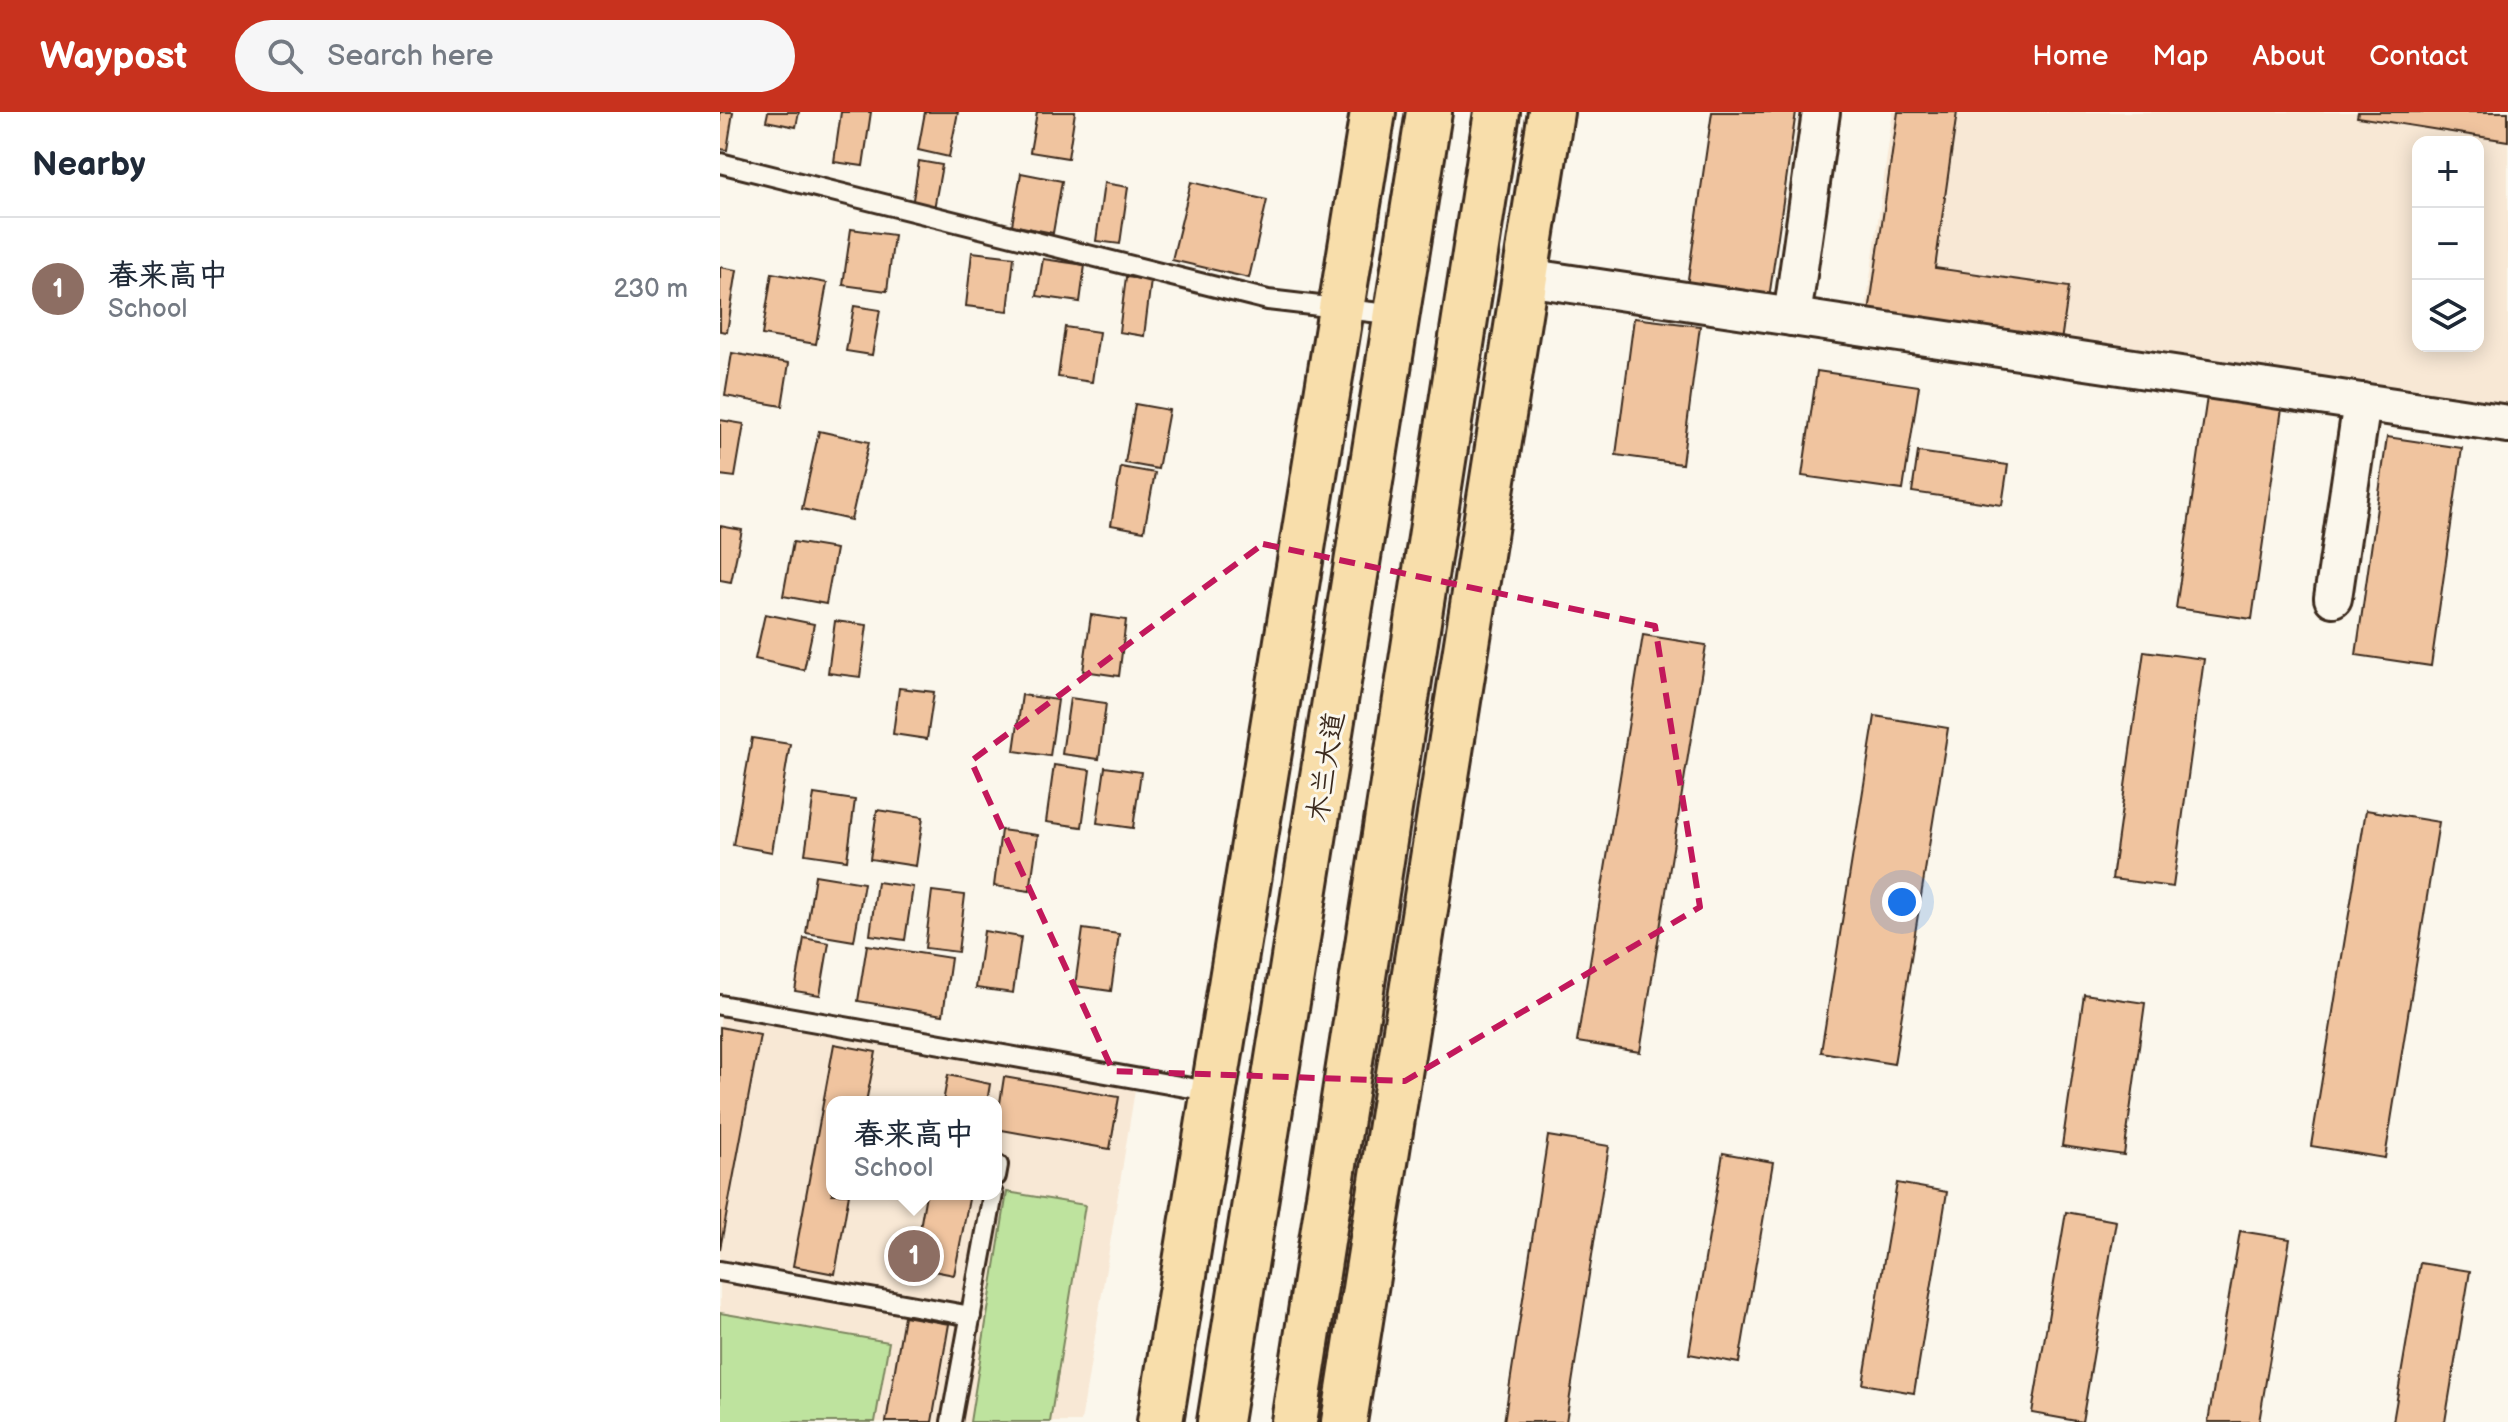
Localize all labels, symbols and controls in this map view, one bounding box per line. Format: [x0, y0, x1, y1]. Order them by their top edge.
search box [235, 20, 795, 92]
text: Waypost [40, 34, 187, 79]
icon: search [263, 34, 307, 78]
text: Search here [327, 38, 493, 74]
text: Home [2032, 40, 2108, 73]
text: Map [2152, 40, 2209, 73]
text: About [2253, 40, 2325, 73]
text: Contact [2369, 40, 2468, 73]
map controls [2412, 136, 2484, 352]
button: + [2412, 136, 2484, 208]
text: Nearby [32, 144, 146, 185]
button: − [2412, 208, 2484, 280]
text: 春来高中 [108, 258, 228, 294]
text: 1 [53, 274, 63, 305]
text: 230 m [613, 274, 688, 305]
button: layers [2412, 280, 2484, 352]
text: School [108, 294, 187, 325]
street label: 木兰大道 [1301, 709, 1352, 825]
your location [1882, 882, 1922, 922]
popup [826, 1096, 1002, 1200]
text: 春来高中 [854, 1117, 974, 1153]
text: School [854, 1153, 933, 1184]
pin: 1 [888, 1226, 940, 1286]

